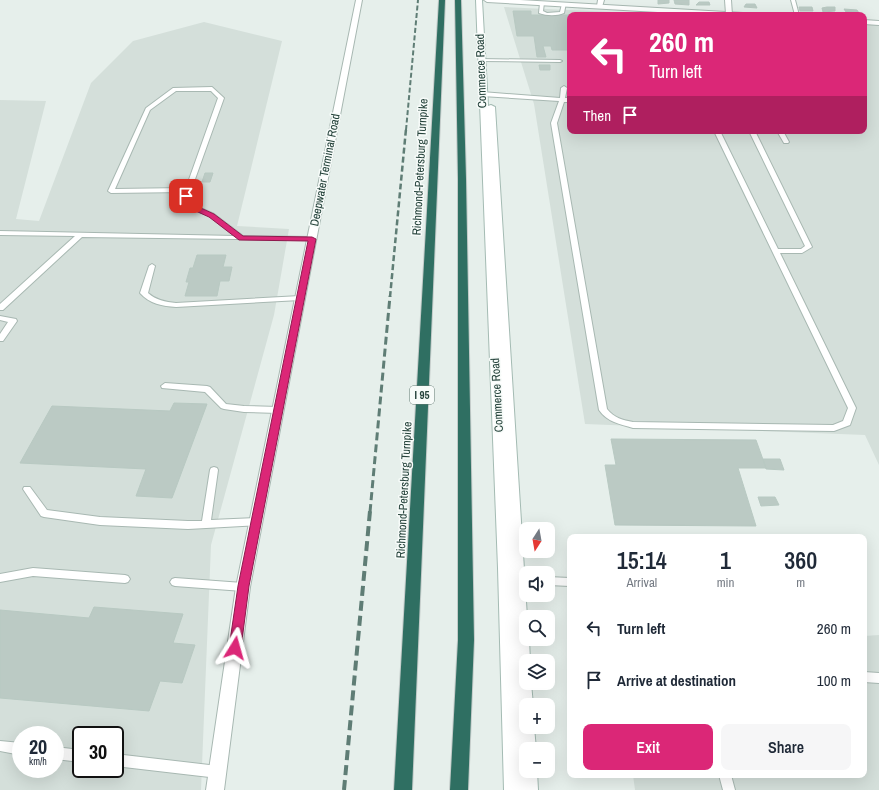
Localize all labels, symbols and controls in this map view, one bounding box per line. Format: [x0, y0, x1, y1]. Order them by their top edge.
text: 260 m [649, 23, 714, 61]
icon: left [583, 28, 635, 80]
street label: Commerce Road [472, 34, 490, 108]
text: Turn left [649, 59, 702, 84]
street label: Richmond-Petersburg Turnpike [408, 98, 432, 236]
icon: arrive [619, 104, 641, 126]
text: Then [583, 105, 611, 126]
street label: Deepwater Terminal Road [306, 112, 344, 228]
pin [169, 179, 203, 213]
icon: arrive [175, 185, 197, 207]
street label: Commerce Road [487, 357, 507, 433]
road number: I 95 [410, 386, 434, 404]
street label: Richmond-Petersburg Turnpike [392, 421, 416, 559]
north arrow [519, 522, 555, 558]
map controls [519, 522, 555, 778]
text: 15:14 [617, 544, 667, 576]
text: 1 [720, 544, 731, 576]
text: 360 [784, 544, 817, 576]
button: sound [519, 566, 555, 602]
text: Arrival [626, 574, 657, 591]
text: min [717, 574, 734, 591]
text: m [796, 574, 805, 591]
button: search [519, 610, 555, 646]
icon: left [583, 617, 605, 639]
text: Turn left [617, 618, 665, 639]
text: 260 m [817, 618, 851, 639]
position arrow [214, 627, 256, 669]
button: layers [519, 654, 555, 690]
icon: arrive [583, 669, 605, 691]
text: Arrive at destination [617, 670, 736, 691]
text: 100 m [817, 670, 851, 691]
button: + [519, 698, 555, 734]
button: Exit [583, 724, 713, 770]
button: Share [721, 724, 851, 770]
speed limit sign: 30 [72, 726, 124, 778]
text: 20 [29, 733, 47, 760]
button: − [519, 742, 555, 778]
text: km/h [29, 755, 47, 768]

